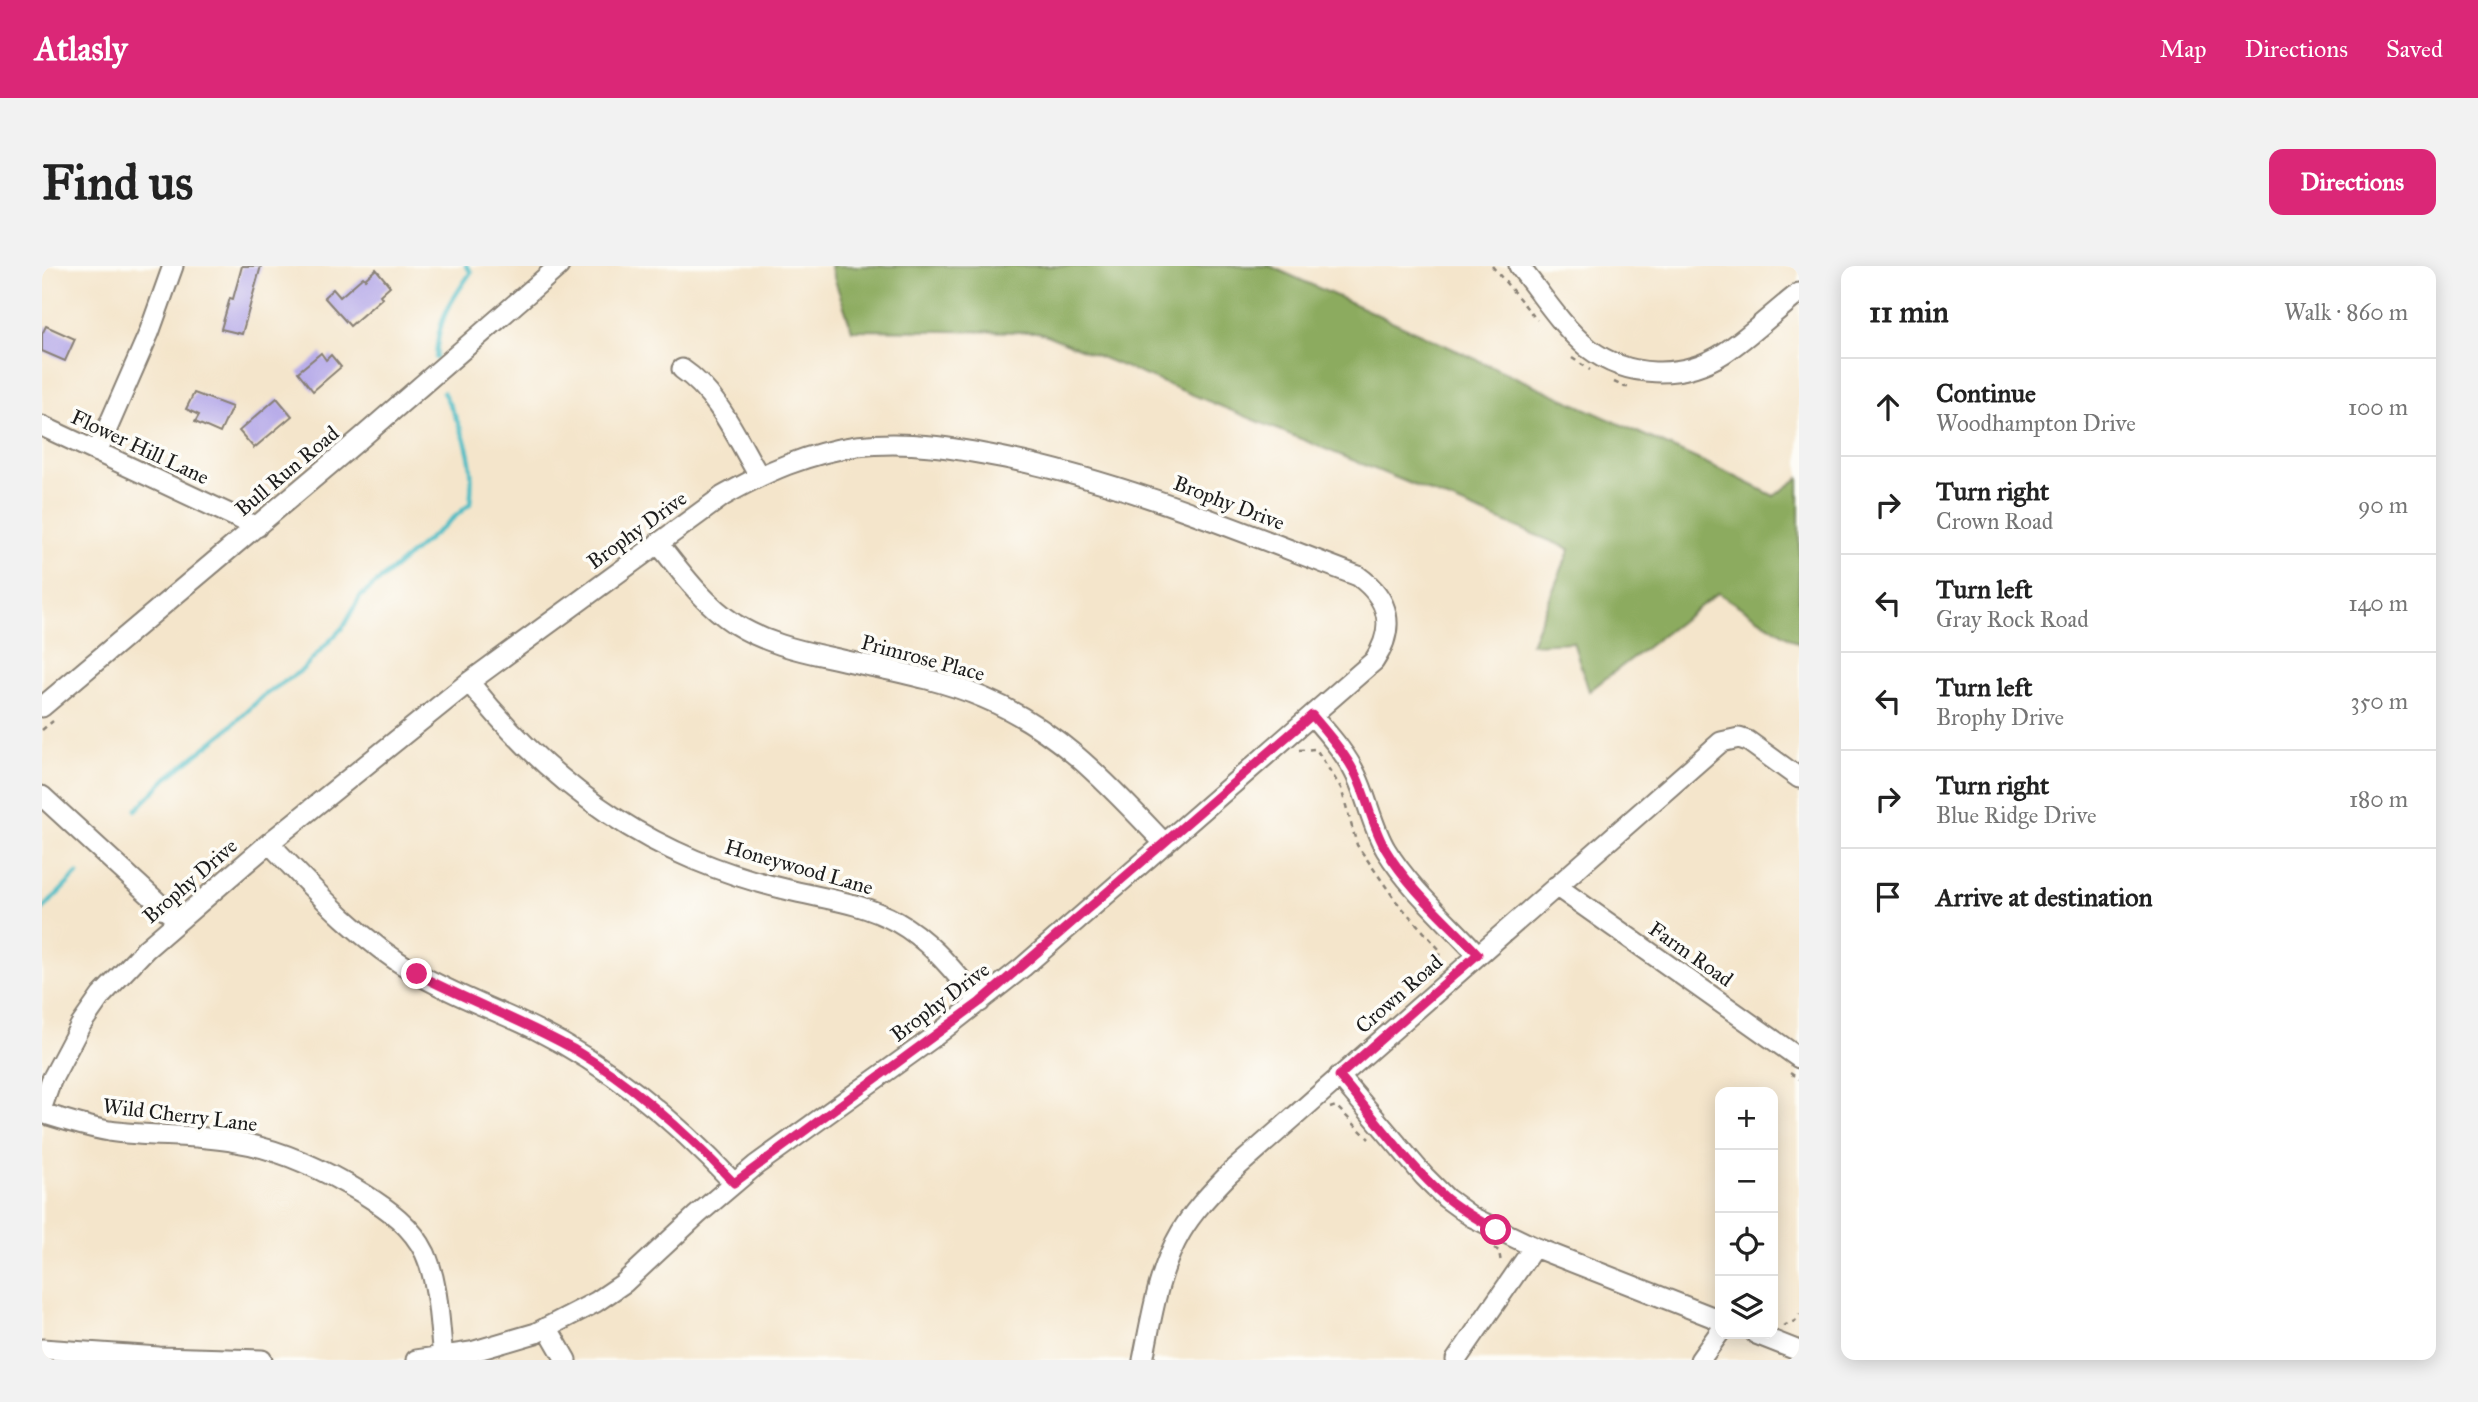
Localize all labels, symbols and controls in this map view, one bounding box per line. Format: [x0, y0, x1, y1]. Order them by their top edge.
text: Atlasly [35, 29, 127, 69]
text: Map [2160, 34, 2207, 64]
text: Directions [2245, 34, 2348, 64]
text: Saved [2386, 34, 2443, 64]
button: Directions [2269, 149, 2436, 215]
text: Find us [42, 153, 193, 212]
text: 11 min [1869, 294, 1949, 330]
text: Walk · 860 m [2284, 298, 2408, 326]
text: Continue [1936, 377, 2036, 409]
icon: ahead [1869, 388, 1907, 426]
text: 100 m [2348, 393, 2408, 421]
street label: Flower Hill Lane [67, 404, 213, 490]
text: Woodhampton Drive [1936, 409, 2136, 437]
street label: Bull Run Road [230, 420, 344, 522]
street label: Brophy Drive [1170, 470, 1288, 536]
text: Turn right [1936, 475, 2049, 507]
street label: Brophy Drive [582, 485, 692, 575]
icon: right [1869, 486, 1907, 524]
text: 90 m [2358, 491, 2408, 519]
text: Crown Road [1936, 507, 2053, 535]
text: Turn left [1936, 573, 2032, 605]
icon: left [1869, 584, 1907, 622]
text: 140 m [2348, 589, 2408, 617]
text: Gray Rock Road [1936, 605, 2089, 633]
street label: Primrose Place [858, 629, 988, 687]
text: Turn left [1936, 671, 2032, 703]
icon: left [1869, 682, 1907, 720]
text: 350 m [2350, 687, 2408, 715]
text: Brophy Drive [1936, 703, 2064, 731]
text: Turn right [1936, 769, 2049, 801]
icon: right [1869, 780, 1907, 818]
text: 180 m [2349, 785, 2408, 813]
text: Blue Ridge Drive [1936, 801, 2096, 829]
street label: Brophy Drive [137, 833, 243, 929]
street label: Honeywood Lane [722, 833, 876, 901]
icon: arrive [1869, 878, 1907, 916]
text: Arrive at destination [1936, 881, 2153, 913]
street label: Farm Road [1644, 916, 1739, 993]
street label: Crown Road [1350, 949, 1448, 1039]
street label: Brophy Drive [886, 956, 995, 1048]
route end [401, 958, 432, 989]
map controls [1715, 1087, 1778, 1339]
button: + [1715, 1087, 1778, 1150]
street label: Wild Cherry Lane [101, 1093, 259, 1137]
button: − [1715, 1150, 1778, 1213]
button: locate [1715, 1213, 1778, 1276]
route start [1480, 1214, 1511, 1245]
button: layers [1715, 1276, 1778, 1339]

